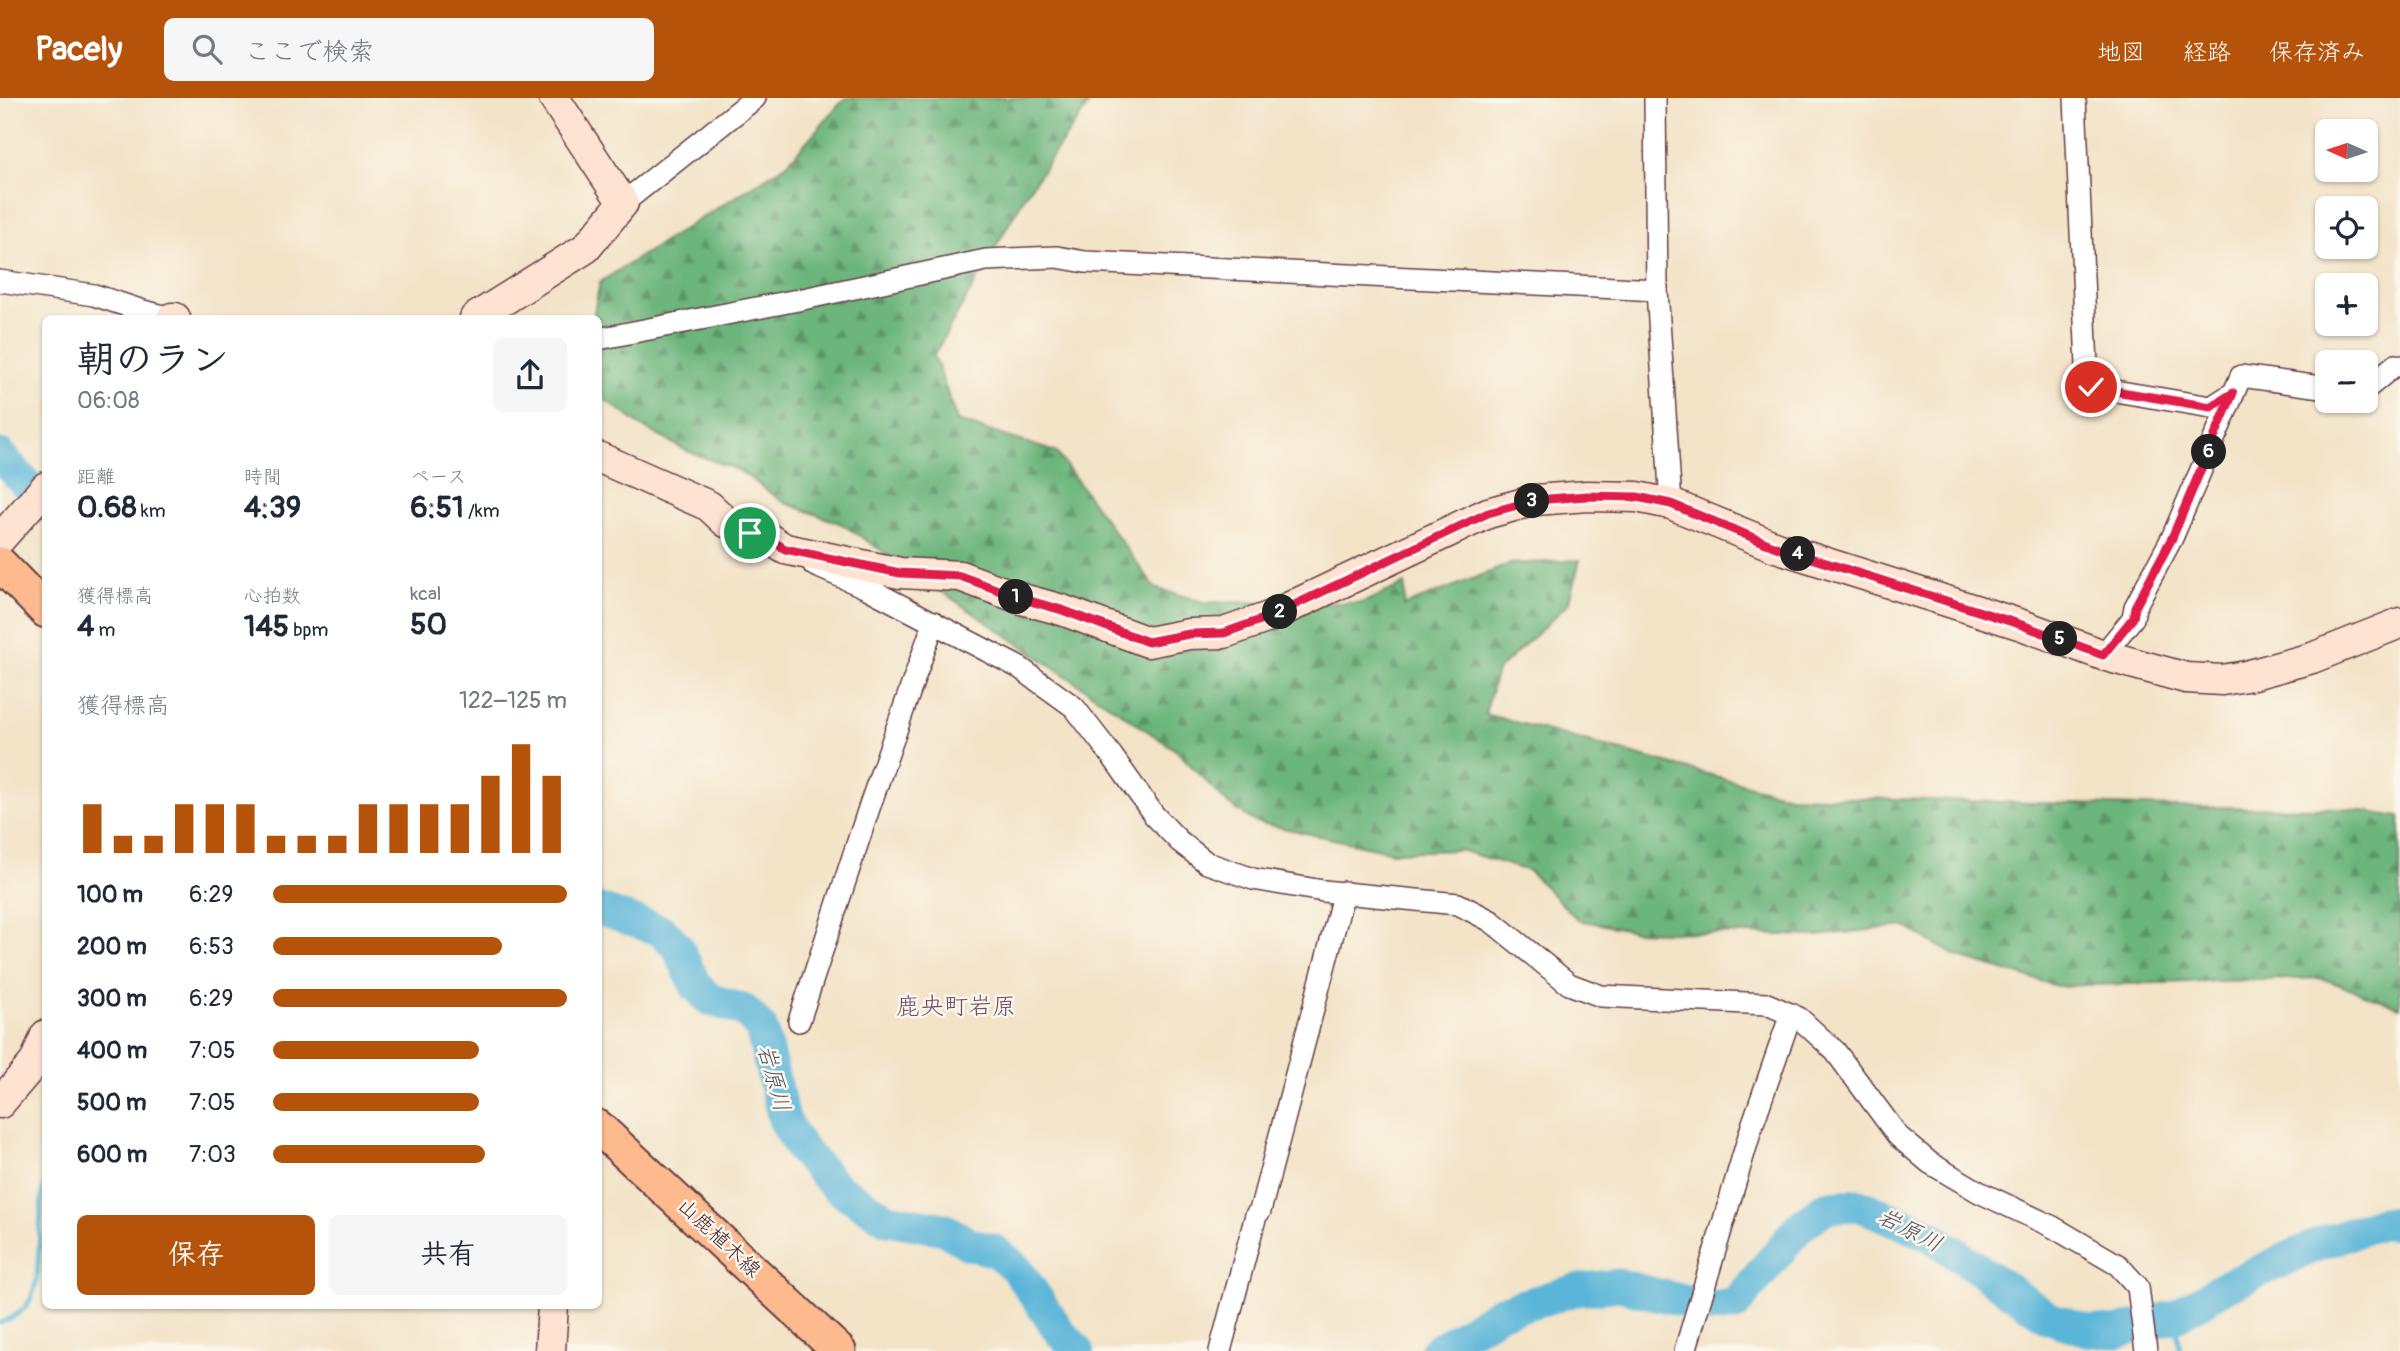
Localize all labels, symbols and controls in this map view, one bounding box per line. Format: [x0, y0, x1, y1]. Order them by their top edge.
search box [164, 18, 654, 81]
text: Pacely [35, 29, 122, 70]
icon: search [188, 30, 226, 68]
text: ここで検索 [244, 36, 374, 68]
text: 地図 [2097, 38, 2145, 67]
text: 経路 [2183, 38, 2231, 67]
text: 保存済み [2269, 38, 2365, 67]
north arrow [2315, 119, 2378, 182]
map controls [2315, 119, 2378, 413]
button: locate [2315, 196, 2378, 259]
button: + [2315, 273, 2378, 336]
text: 朝のラン [77, 336, 229, 384]
button: share [493, 338, 567, 412]
button: − [2315, 350, 2378, 413]
pin [2061, 357, 2121, 417]
icon: check [2072, 368, 2110, 406]
text: 06:08 [77, 386, 140, 415]
pin: 6 [2192, 434, 2226, 470]
text: 6 [2203, 439, 2214, 463]
text: 距離 [77, 465, 115, 489]
text: 時間 [244, 465, 282, 489]
text: ペース [410, 465, 466, 489]
pin: 3 [1514, 484, 1550, 518]
text: 3 [1526, 488, 1537, 512]
text: 0.68 [77, 489, 137, 526]
text: 4:39 [244, 489, 301, 526]
text: 6:51 [410, 489, 464, 526]
text: km [137, 499, 166, 523]
text: /km [464, 499, 500, 523]
pin [720, 503, 780, 563]
icon: arrive [731, 514, 769, 552]
pin: 4 [1780, 536, 1815, 572]
text: 4 [1792, 541, 1803, 565]
pin: 1 [998, 580, 1034, 614]
text: kcal [410, 582, 441, 606]
text: 獲得標高 [77, 584, 153, 608]
text: 心拍数 [244, 584, 301, 608]
text: 1 [1012, 584, 1019, 608]
pin: 2 [1262, 594, 1298, 630]
text: 2 [1274, 599, 1285, 623]
text: 50 [410, 606, 447, 643]
text: 4 [77, 608, 94, 645]
text: 145 [244, 608, 289, 645]
text: m [94, 618, 115, 642]
text: bpm [289, 618, 328, 642]
pin: 5 [2042, 622, 2078, 656]
text: 5 [2054, 626, 2065, 650]
text: 122–125 m [459, 686, 567, 715]
text: 獲得標高 [77, 691, 169, 720]
text: 100 m [77, 880, 143, 909]
text: 6:29 [189, 880, 233, 909]
text: 200 m [77, 932, 147, 961]
text: 6:53 [189, 932, 234, 961]
text: 300 m [77, 984, 147, 1013]
text: 6:29 [189, 984, 233, 1013]
district label: 鹿央町岩原 [896, 992, 1016, 1021]
text: 400 m [77, 1036, 147, 1065]
text: 7:05 [189, 1036, 235, 1065]
water label: 岩原川 [751, 1041, 797, 1115]
text: 500 m [77, 1088, 146, 1117]
text: 7:05 [189, 1088, 235, 1117]
text: 600 m [77, 1140, 147, 1169]
text: 7:03 [189, 1140, 236, 1169]
street label: 山鹿植木線 [671, 1192, 767, 1284]
water label: 岩原川 [1873, 1201, 1947, 1259]
button: 保存 [77, 1215, 315, 1295]
button: 共有 [329, 1215, 567, 1295]

